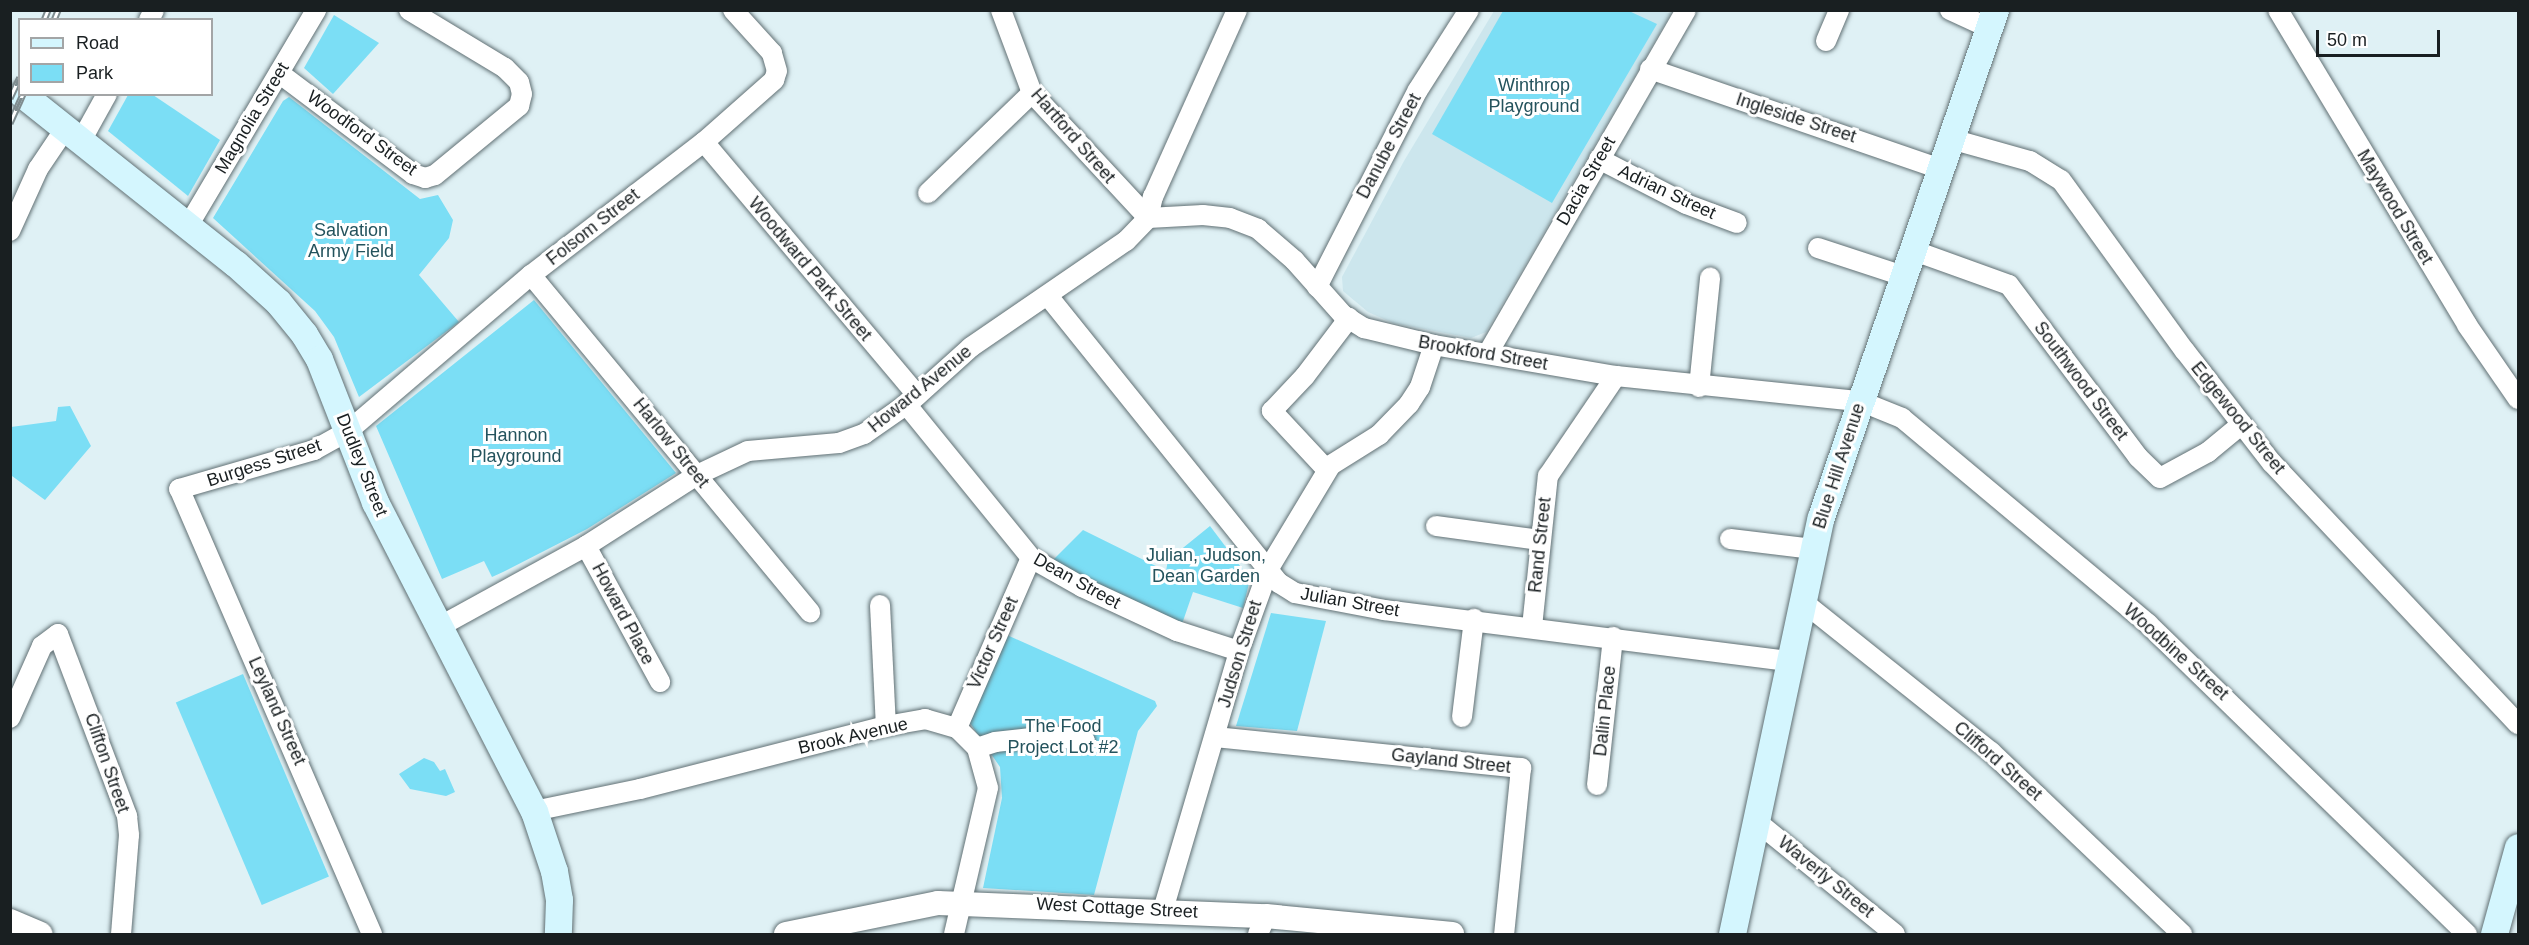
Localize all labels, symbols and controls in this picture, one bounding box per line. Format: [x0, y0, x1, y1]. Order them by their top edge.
legend [18, 18, 213, 96]
scale bar [2319, 18, 2444, 56]
text: 50 m [2327, 30, 2367, 50]
text: Road [76, 33, 119, 53]
street label: Magnolia Street [210, 58, 294, 178]
text: Park [76, 63, 113, 83]
park label: Winthrop Playground [1488, 75, 1580, 118]
street label: Hartford Street [1026, 84, 1120, 188]
street label: Woodford Street [303, 86, 421, 180]
street label: Ingleside Street [1733, 88, 1859, 148]
street label: Danube Street [1352, 90, 1426, 202]
street label: Dacia Street [1552, 133, 1620, 229]
street label: Maywood Street [2352, 146, 2438, 268]
street label: Adrian Street [1615, 160, 1719, 224]
street label: Folsom Street [542, 184, 644, 270]
street label: Woodward Park Street [744, 193, 876, 345]
park label: Salvation Army Field [308, 220, 394, 262]
street label: Southwood Street [2029, 317, 2133, 445]
street label: Brookford Street [1417, 331, 1549, 375]
street label: Howard Avenue [864, 340, 976, 438]
street label: Edgewood Street [2186, 358, 2290, 478]
street label: Harlow Street [628, 394, 714, 492]
street label: Blue Hill Avenue [1808, 400, 1870, 532]
street label: Dudley Street [332, 410, 392, 520]
park label: Hannon Playground [470, 425, 562, 468]
street label: Burgess Street [204, 434, 324, 492]
street label: Rand Street [1524, 496, 1556, 594]
park label: Julian, Judson, Dean Garden [1146, 545, 1266, 588]
street label: Dean Street [1030, 548, 1124, 614]
street label: Howard Place [587, 559, 659, 669]
street label: Julian Street [1299, 583, 1401, 621]
street label: Victor Street [963, 594, 1023, 692]
street label: Judson Street [1213, 598, 1267, 710]
street label: Woodbine Street [2119, 599, 2233, 705]
street label: Leyland Street [244, 654, 310, 768]
street label: Dalin Place [1590, 665, 1620, 757]
street label: Clifton Street [80, 710, 134, 816]
street label: Brook Avenue [796, 713, 910, 759]
park label: The Food Project Lot #2 [1007, 716, 1119, 758]
street label: Clifford Street [1950, 717, 2046, 805]
street label: Gayland Street [1390, 744, 1512, 778]
street label: Waverly Street [1774, 832, 1878, 922]
street label: West Cottage Street [1036, 893, 1198, 923]

